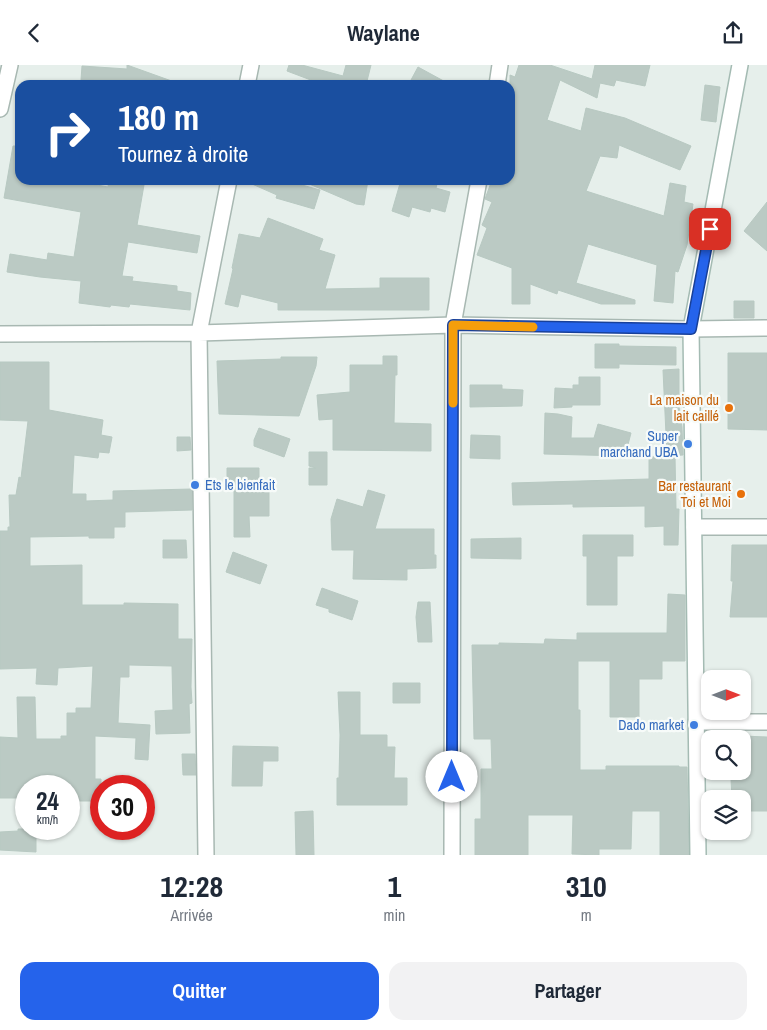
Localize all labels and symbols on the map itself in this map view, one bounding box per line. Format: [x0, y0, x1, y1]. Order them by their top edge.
pin [689, 208, 731, 250]
place label: La maison du lait caillé [649, 391, 719, 425]
marker: La maison du lait caillé [723, 402, 735, 414]
place label: Super marchand UBA [600, 427, 678, 461]
marker: Super marchand UBA [682, 438, 694, 450]
place label: Ets le bienfait [205, 476, 275, 494]
place label: Bar restaurant Toi et Moi [658, 477, 731, 511]
marker: Ets le bienfait [189, 479, 201, 491]
marker: Bar restaurant Toi et Moi [735, 488, 747, 500]
north arrow [701, 670, 751, 720]
place label: Dado market [618, 716, 684, 734]
marker: Dado market [688, 719, 700, 731]
position arrow [425, 750, 477, 802]
speed limit sign: 30 [90, 775, 155, 840]

